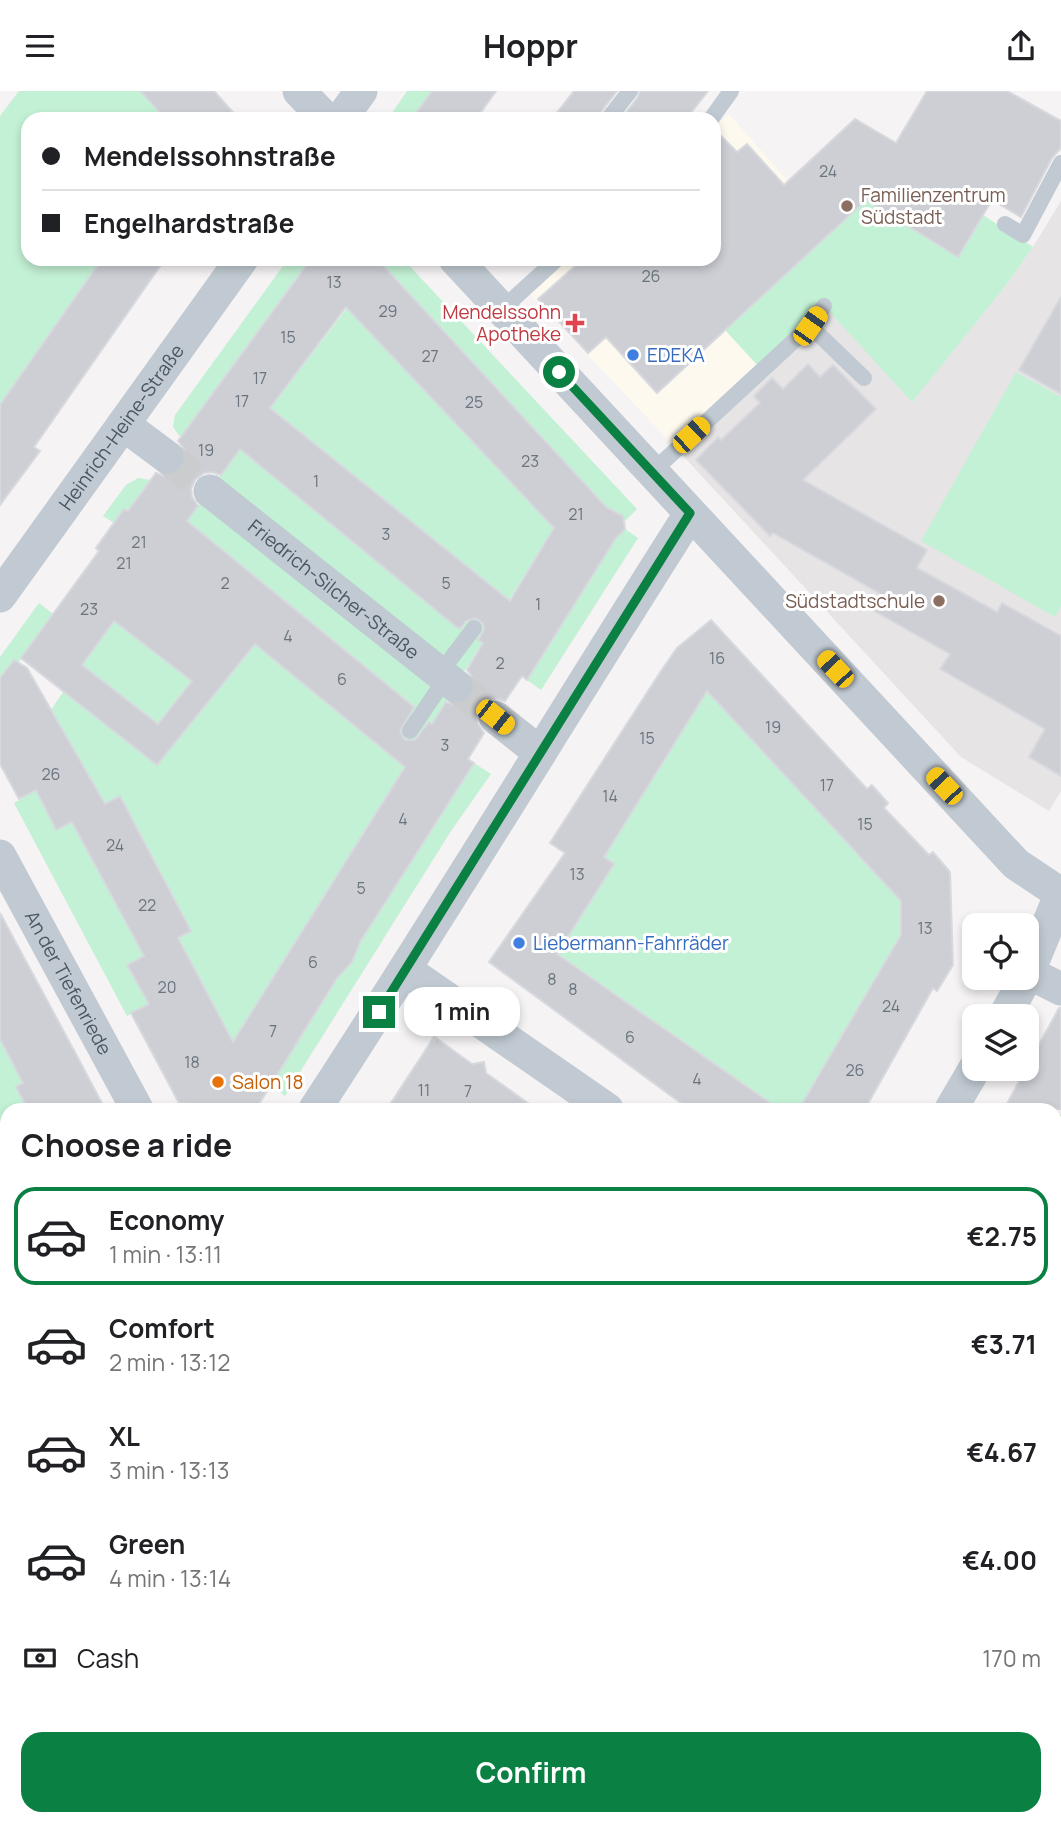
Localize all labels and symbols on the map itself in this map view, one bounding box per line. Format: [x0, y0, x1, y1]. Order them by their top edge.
house number: 24 [819, 160, 837, 182]
place label: Familienzentrum Südstadt [861, 182, 1006, 230]
marker: Familienzentrum Südstadt [839, 198, 855, 214]
house number: 26 [641, 265, 661, 287]
house number: 13 [326, 271, 342, 293]
place label: Mendelssohn Apotheke [442, 299, 561, 347]
house number: 29 [378, 300, 398, 322]
car [790, 303, 831, 349]
marker: Mendelssohn Apotheke [567, 315, 583, 331]
house number: 15 [280, 326, 296, 348]
street label: Heinrich-Heine-Straße [53, 339, 190, 515]
place label: EDEKA [647, 342, 705, 368]
house number: 27 [421, 345, 439, 367]
marker: EDEKA [625, 347, 641, 363]
route start [543, 356, 575, 388]
house number: 17 [253, 367, 267, 389]
house number: 17 [235, 390, 249, 412]
house number: 25 [465, 391, 483, 413]
car [669, 413, 714, 457]
house number: 19 [198, 439, 214, 461]
house number: 23 [521, 450, 539, 472]
house number: 1 [313, 470, 319, 492]
house number: 21 [568, 503, 584, 525]
street label: Friedrich-Silcher-Straße [243, 513, 425, 665]
house number: 3 [382, 523, 390, 545]
house number: 21 [131, 531, 147, 553]
house number: 21 [116, 552, 132, 574]
house number: 2 [220, 572, 230, 594]
house number: 5 [441, 572, 451, 594]
place label: Südstadtschule [785, 588, 925, 614]
house number: 1 [535, 593, 541, 615]
marker: Südstadtschule [931, 593, 947, 609]
house number: 23 [80, 598, 98, 620]
house number: 4 [283, 625, 293, 647]
car [813, 646, 858, 692]
house number: 16 [709, 647, 725, 669]
house number: 2 [495, 652, 505, 674]
house number: 6 [337, 668, 347, 690]
car [472, 696, 519, 738]
house number: 19 [765, 716, 781, 738]
house number: 15 [639, 727, 655, 749]
house number: 3 [441, 734, 449, 756]
house number: 26 [41, 763, 61, 785]
car [922, 763, 967, 809]
house number: 17 [820, 774, 834, 796]
house number: 14 [602, 785, 618, 807]
house number: 4 [398, 808, 408, 830]
house number: 15 [857, 813, 873, 835]
house number: 24 [106, 834, 124, 856]
house number: 13 [569, 863, 585, 885]
house number: 5 [356, 877, 366, 899]
house number: 22 [138, 894, 156, 916]
street label: An der Tiefenriede [19, 906, 118, 1059]
house number: 13 [917, 917, 933, 939]
place label: Liebermann-Fahrräder [533, 930, 729, 956]
marker: Liebermann-Fahrräder [511, 935, 527, 951]
house number: 6 [308, 951, 318, 973]
house number: 8 [547, 968, 557, 990]
house number: 20 [158, 976, 176, 998]
house number: 8 [568, 978, 578, 1000]
callout: 1 min [404, 988, 519, 1037]
house number: 24 [882, 995, 900, 1017]
route end [363, 996, 395, 1028]
house number: 7 [269, 1020, 277, 1042]
house number: 6 [625, 1026, 635, 1048]
house number: 18 [184, 1051, 200, 1073]
house number: 26 [845, 1059, 865, 1081]
house number: 4 [692, 1068, 702, 1090]
place label: Salon 18 [232, 1069, 303, 1095]
marker: Salon 18 [210, 1074, 226, 1090]
house number: 11 [418, 1079, 430, 1101]
house number: 7 [464, 1080, 472, 1102]

